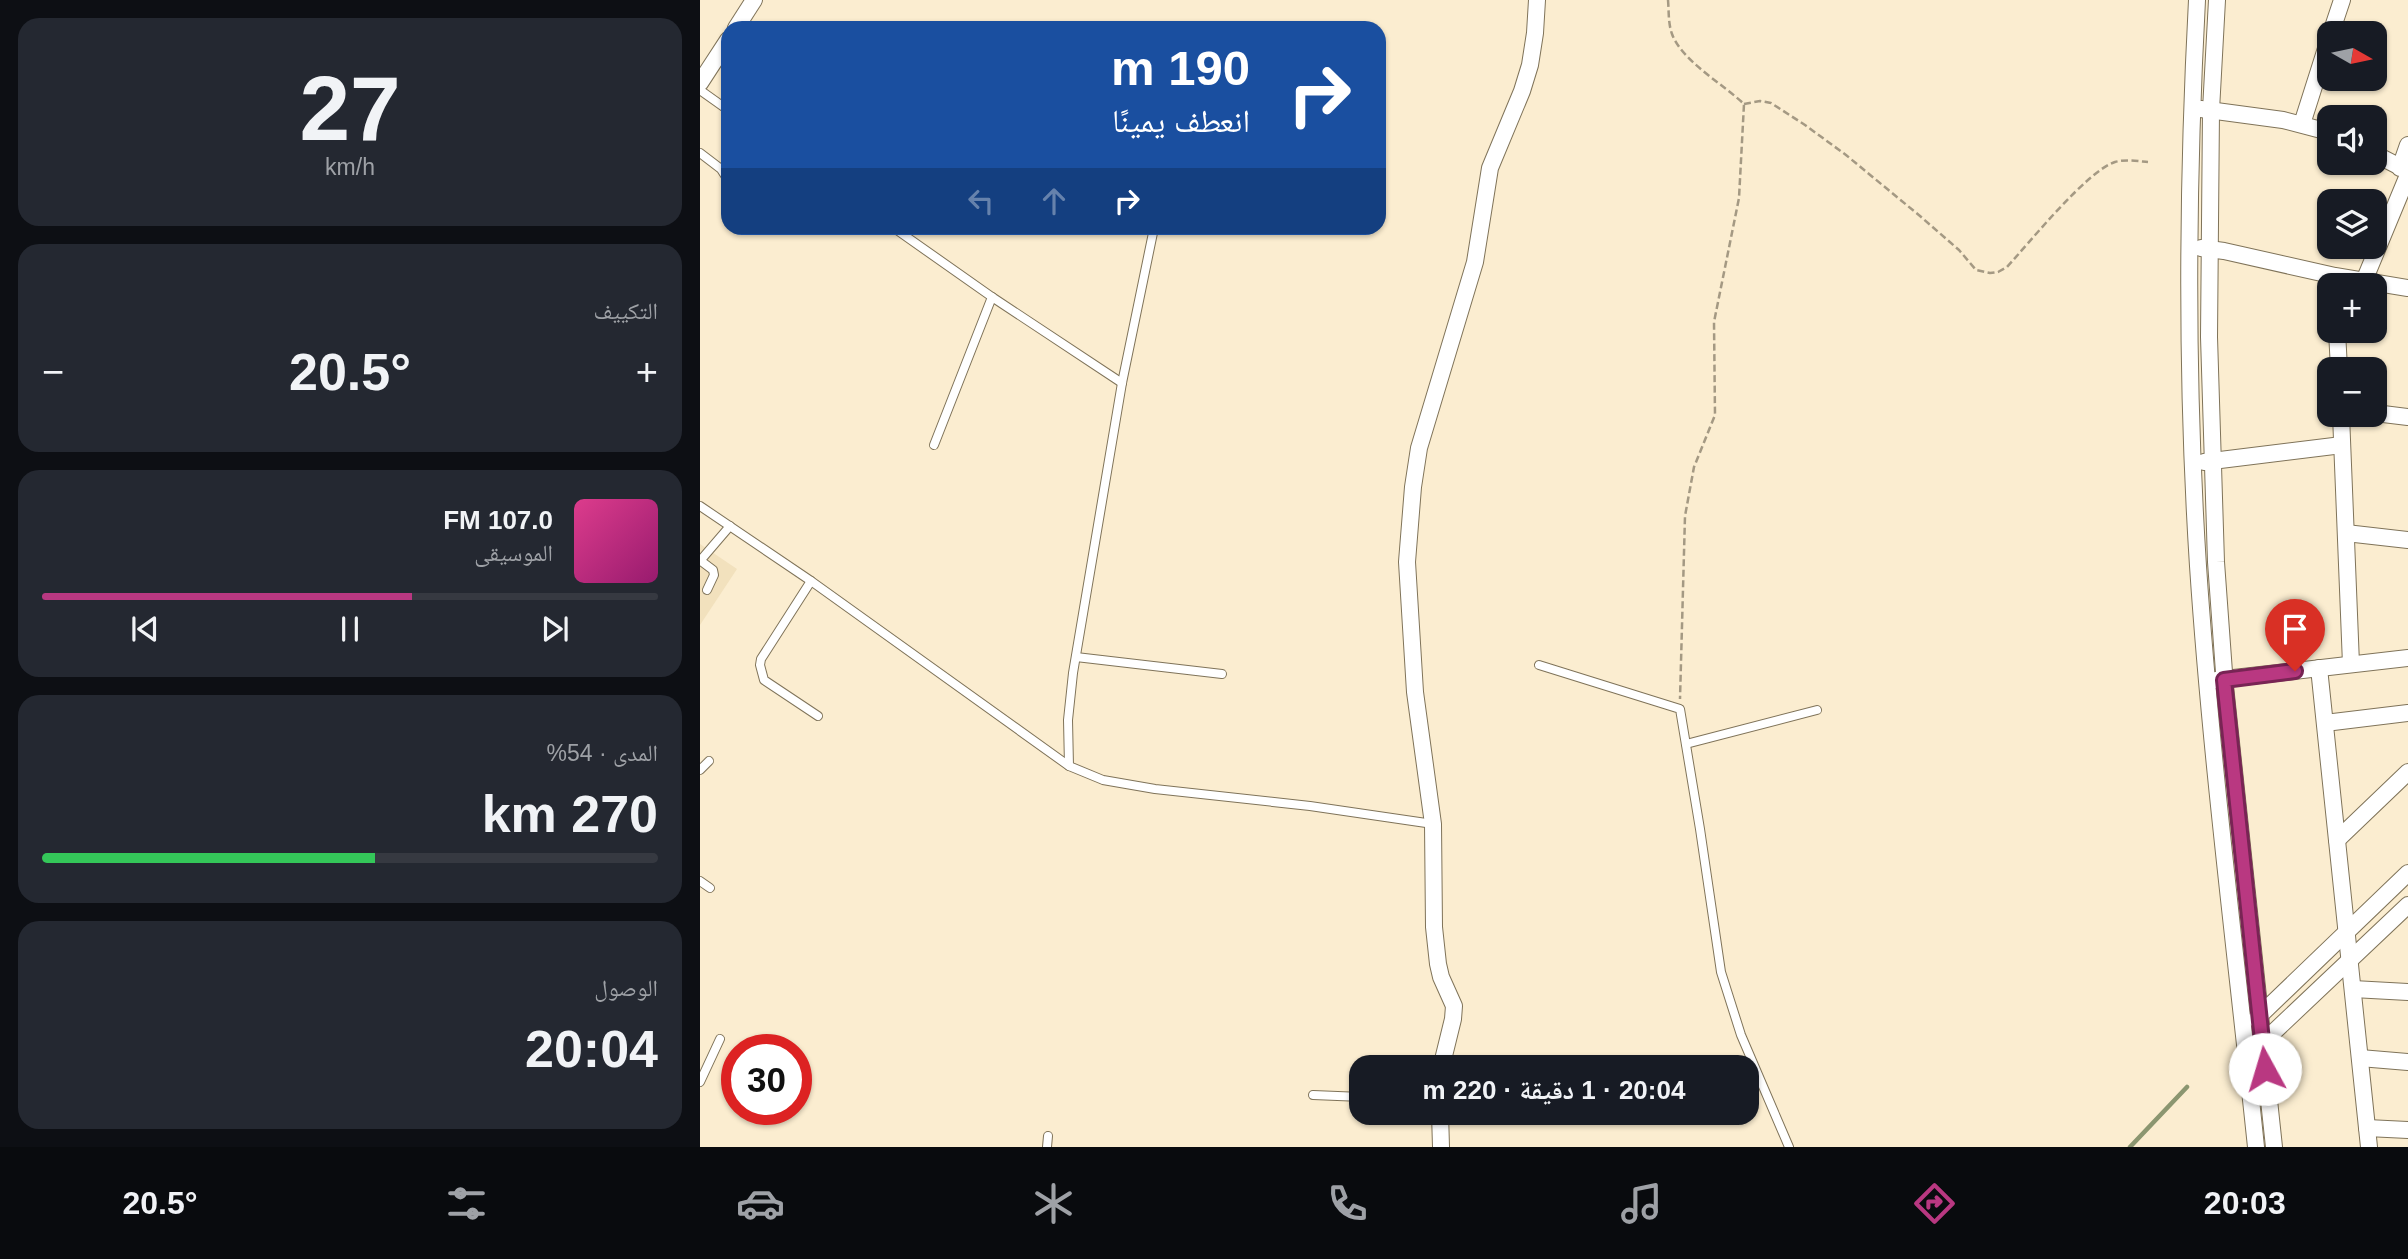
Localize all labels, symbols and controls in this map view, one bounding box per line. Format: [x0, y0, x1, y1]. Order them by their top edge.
north arrow [2317, 21, 2387, 91]
map controls [2317, 21, 2387, 427]
text: 190 m [1111, 41, 1250, 95]
icon: right [1274, 49, 1365, 140]
text: 27 [299, 58, 401, 159]
text: انعطف يمينًا [1112, 103, 1250, 139]
button: sound [2317, 105, 2387, 175]
text: km/h [325, 154, 375, 180]
icon: left [962, 182, 1000, 220]
icon: ahead [1035, 182, 1073, 220]
icon: right [1108, 182, 1146, 220]
button: layers [2317, 189, 2387, 259]
button: + [2317, 273, 2387, 343]
text: التكييف [593, 298, 658, 324]
text: 20.5° [289, 343, 411, 401]
text: − [42, 351, 64, 393]
text: + [636, 351, 658, 393]
button: − [2317, 357, 2387, 427]
text: 107.0 FM [443, 505, 553, 535]
text: الموسيقى [474, 540, 553, 566]
pin [2265, 599, 2325, 671]
icon: previous [126, 610, 164, 648]
icon: pause [331, 610, 369, 648]
icon: next [536, 610, 574, 648]
icon: arrive [2276, 610, 2314, 648]
text: المدى · 54% [547, 740, 658, 766]
text: 270 km [482, 785, 658, 843]
text: الوصول [594, 975, 658, 1001]
text: 20:04 [525, 1020, 658, 1078]
position arrow [2228, 1032, 2302, 1106]
speed limit sign: 30 [721, 1034, 812, 1125]
text: 20:04 · 1 دقيقة · 220 m [1423, 1075, 1685, 1105]
icon: filters [442, 1179, 491, 1228]
icon: car [736, 1179, 785, 1228]
icon: climate [1029, 1179, 1078, 1228]
icon: phone [1323, 1179, 1372, 1228]
icon: music [1617, 1179, 1666, 1228]
icon: directions [1910, 1179, 1959, 1228]
text: 20.5° [122, 1185, 197, 1221]
text: 20:03 [2204, 1185, 2286, 1221]

